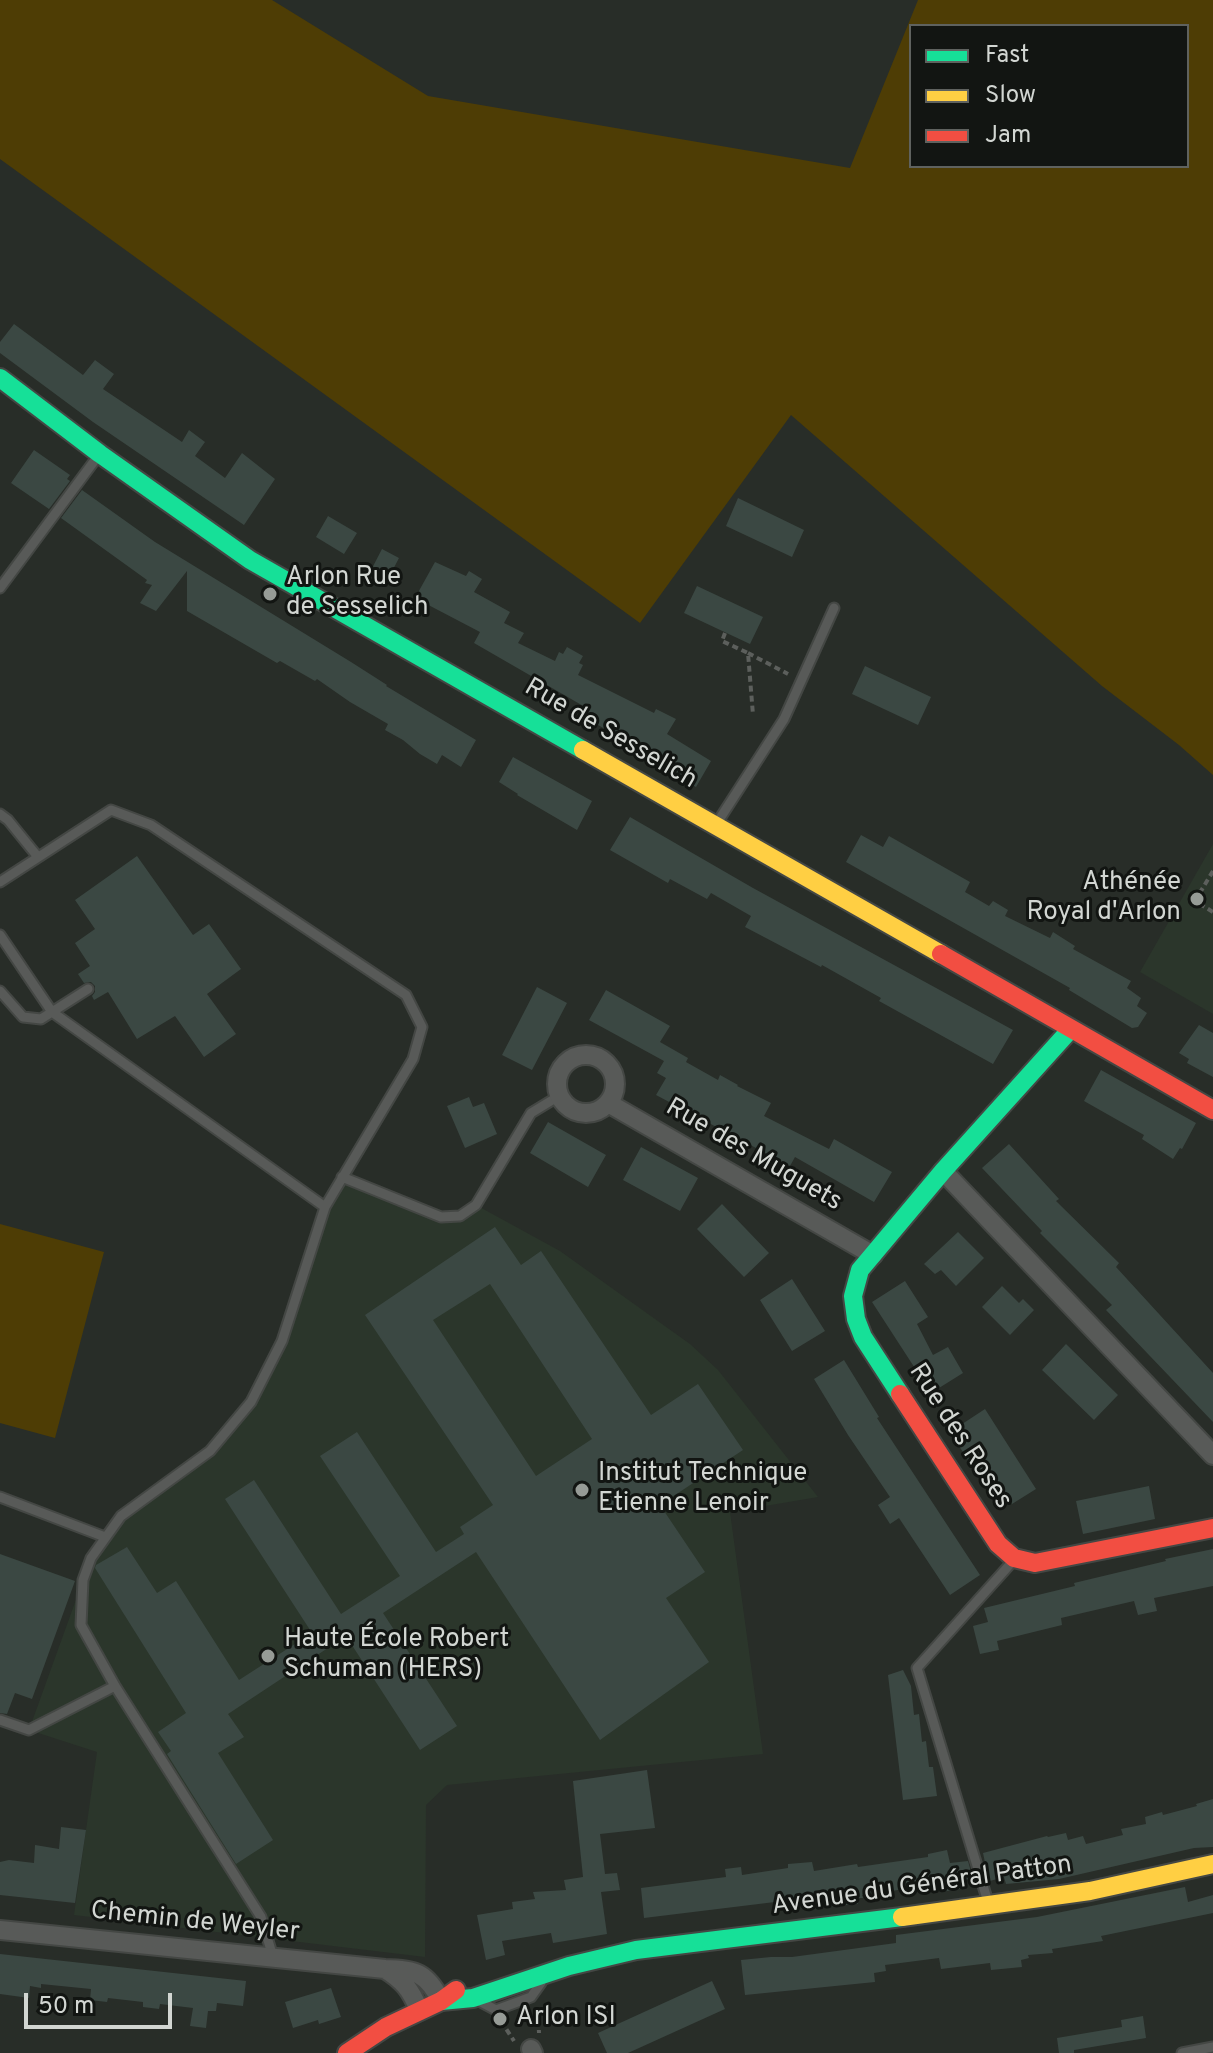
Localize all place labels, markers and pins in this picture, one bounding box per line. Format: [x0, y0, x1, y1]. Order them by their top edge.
place label: Arlon Rue de Sesselich [286, 563, 429, 624]
marker: Arlon Rue de Sesselich [261, 585, 279, 603]
place label: Athénée Royal d'Arlon [1027, 868, 1181, 930]
marker: Athénée Royal d'Arlon [1188, 890, 1206, 908]
place label: Institut Technique Etienne Lenoir [598, 1459, 807, 1520]
marker: Institut Technique Etienne Lenoir [573, 1481, 591, 1499]
place label: Haute École Robert Schuman (HERS) [284, 1625, 509, 1686]
marker: Haute École Robert Schuman (HERS) [259, 1647, 277, 1665]
place label: Arlon ISI [516, 2003, 616, 2035]
marker: Arlon ISI [491, 2010, 509, 2028]

